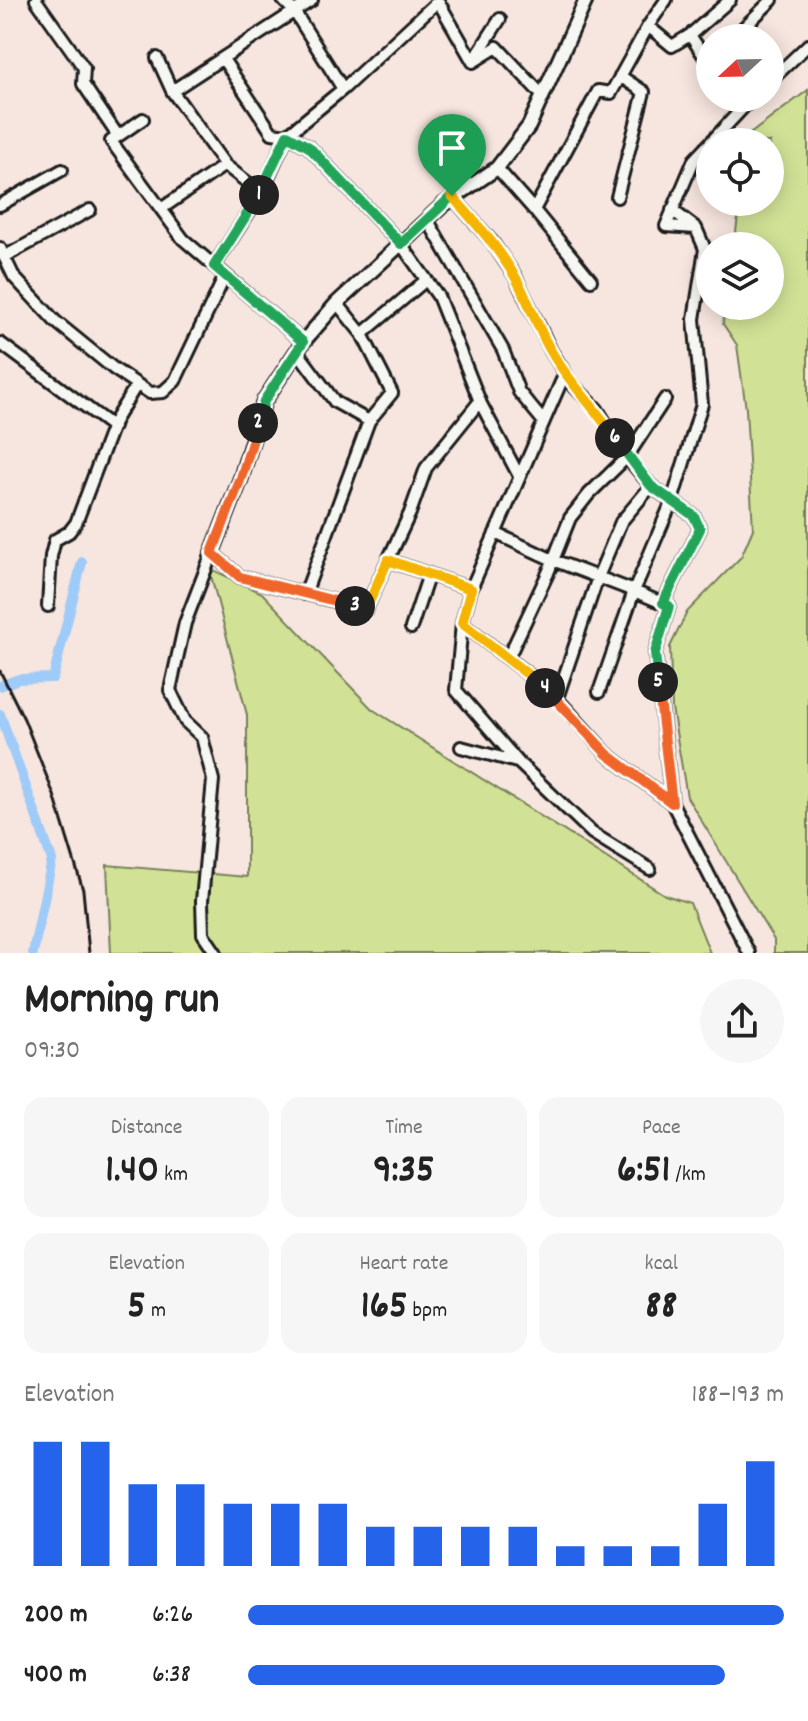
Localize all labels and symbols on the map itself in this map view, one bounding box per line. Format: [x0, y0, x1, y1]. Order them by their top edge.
north arrow [696, 24, 784, 112]
pin [418, 114, 486, 196]
pin: 1 [239, 175, 279, 215]
pin: 2 [238, 403, 278, 443]
pin: 6 [595, 418, 635, 458]
pin: 3 [335, 586, 375, 626]
pin: 5 [638, 662, 678, 702]
pin: 4 [525, 668, 565, 708]

